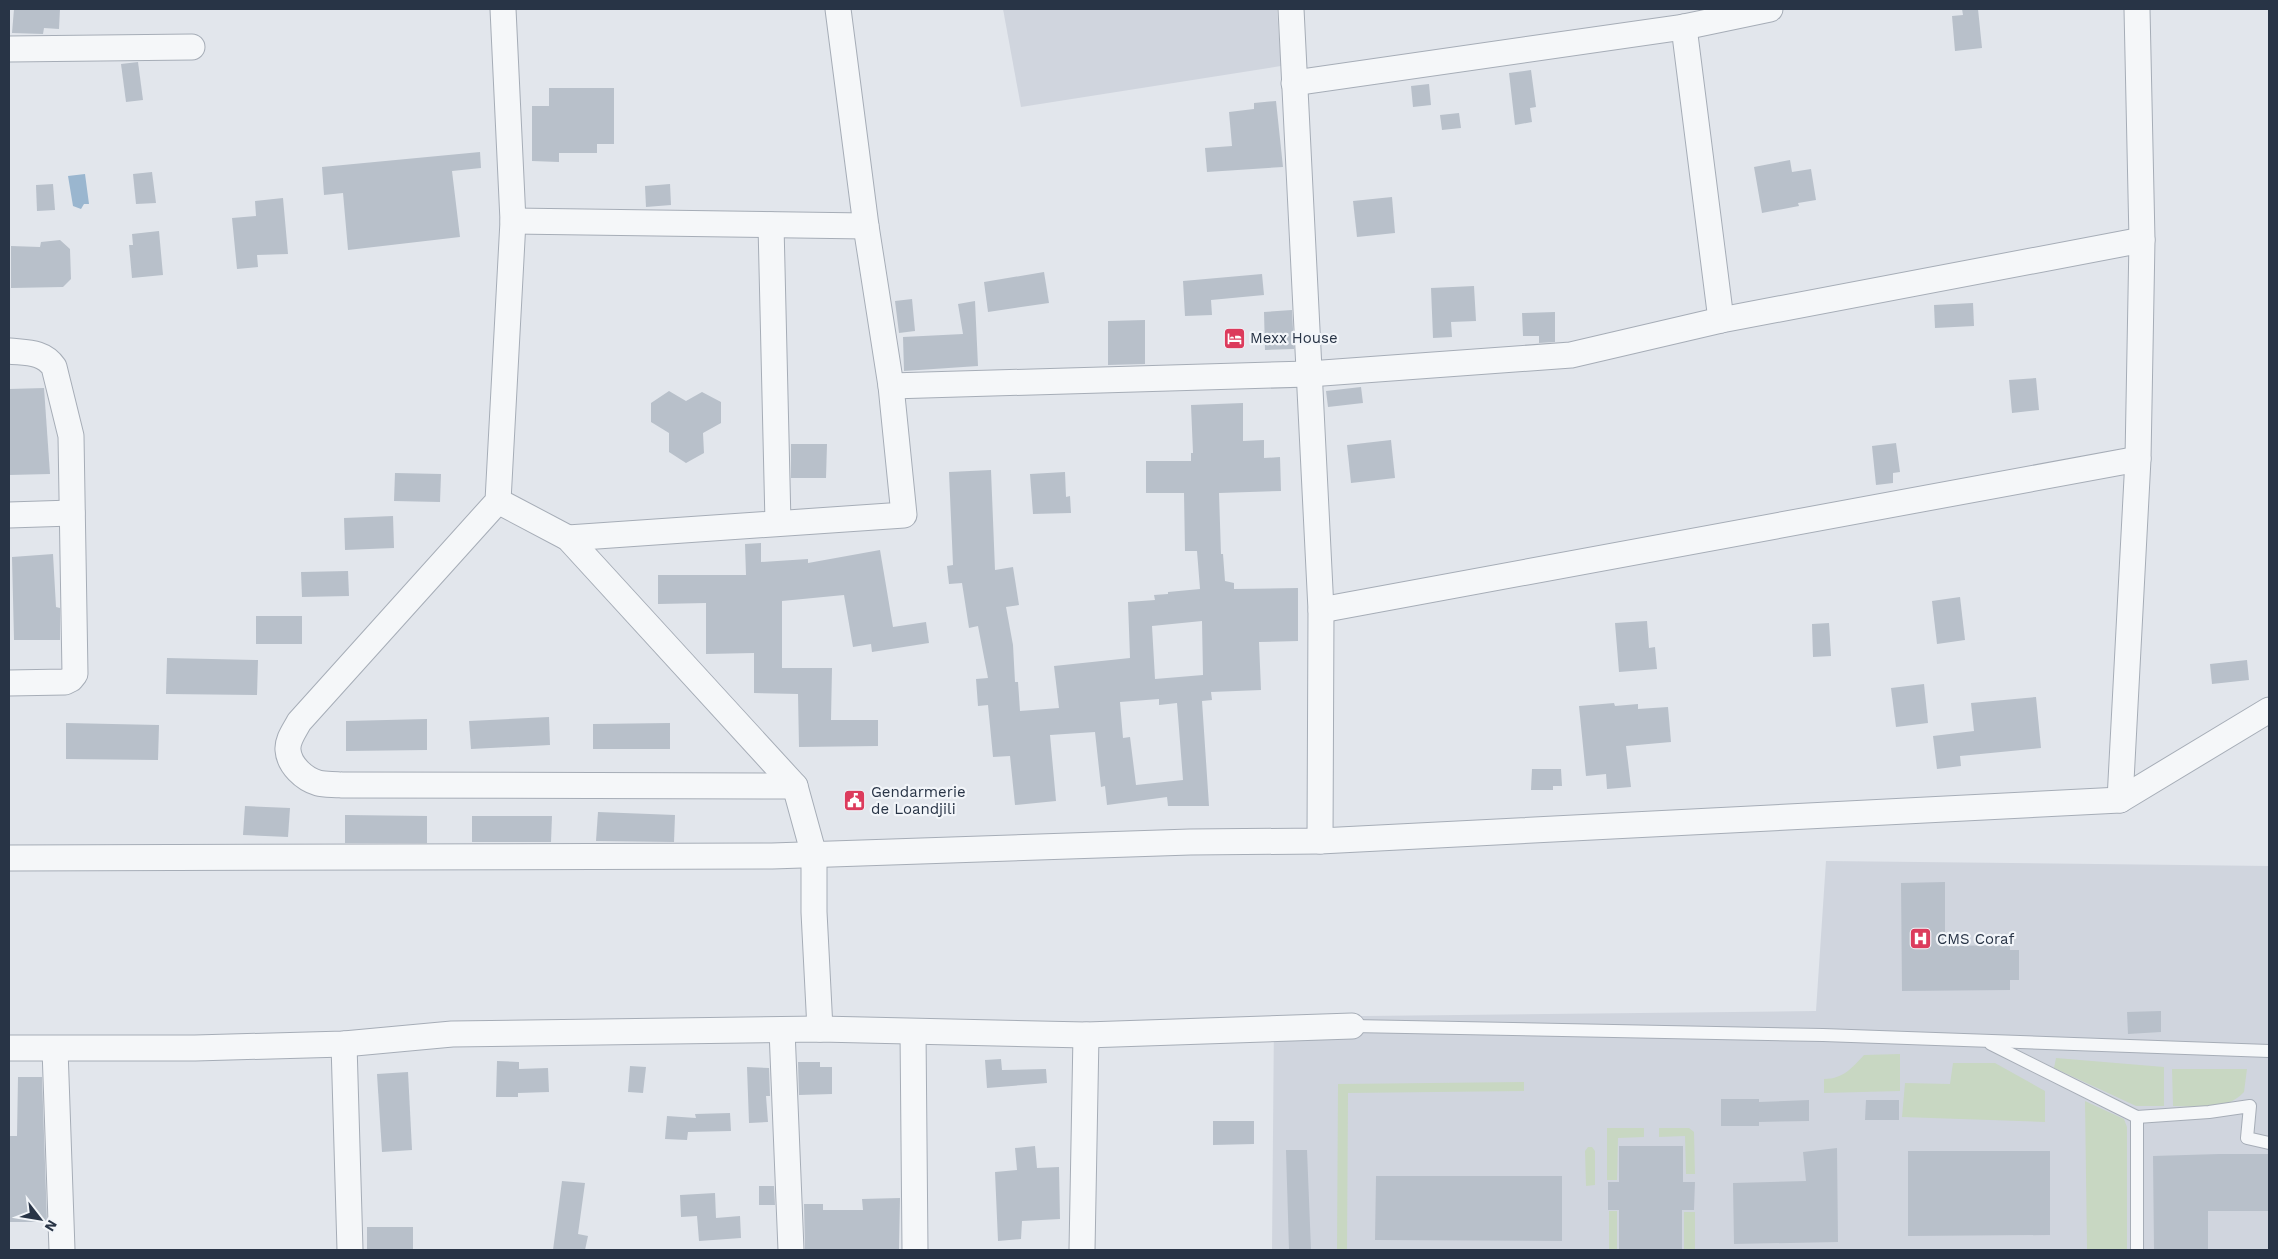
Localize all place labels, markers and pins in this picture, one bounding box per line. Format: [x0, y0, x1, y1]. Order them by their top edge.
hotel icon: Mexx House [1222, 326, 1246, 350]
place label: Mexx House [1250, 329, 1338, 347]
place label: Gendarmerie de Loandjili [871, 783, 966, 818]
public building icon: Gendarmerie de Loandjili [843, 789, 867, 813]
hospital icon: CMS Coraf [1909, 927, 1933, 951]
place label: CMS Coraf [1937, 930, 2014, 948]

